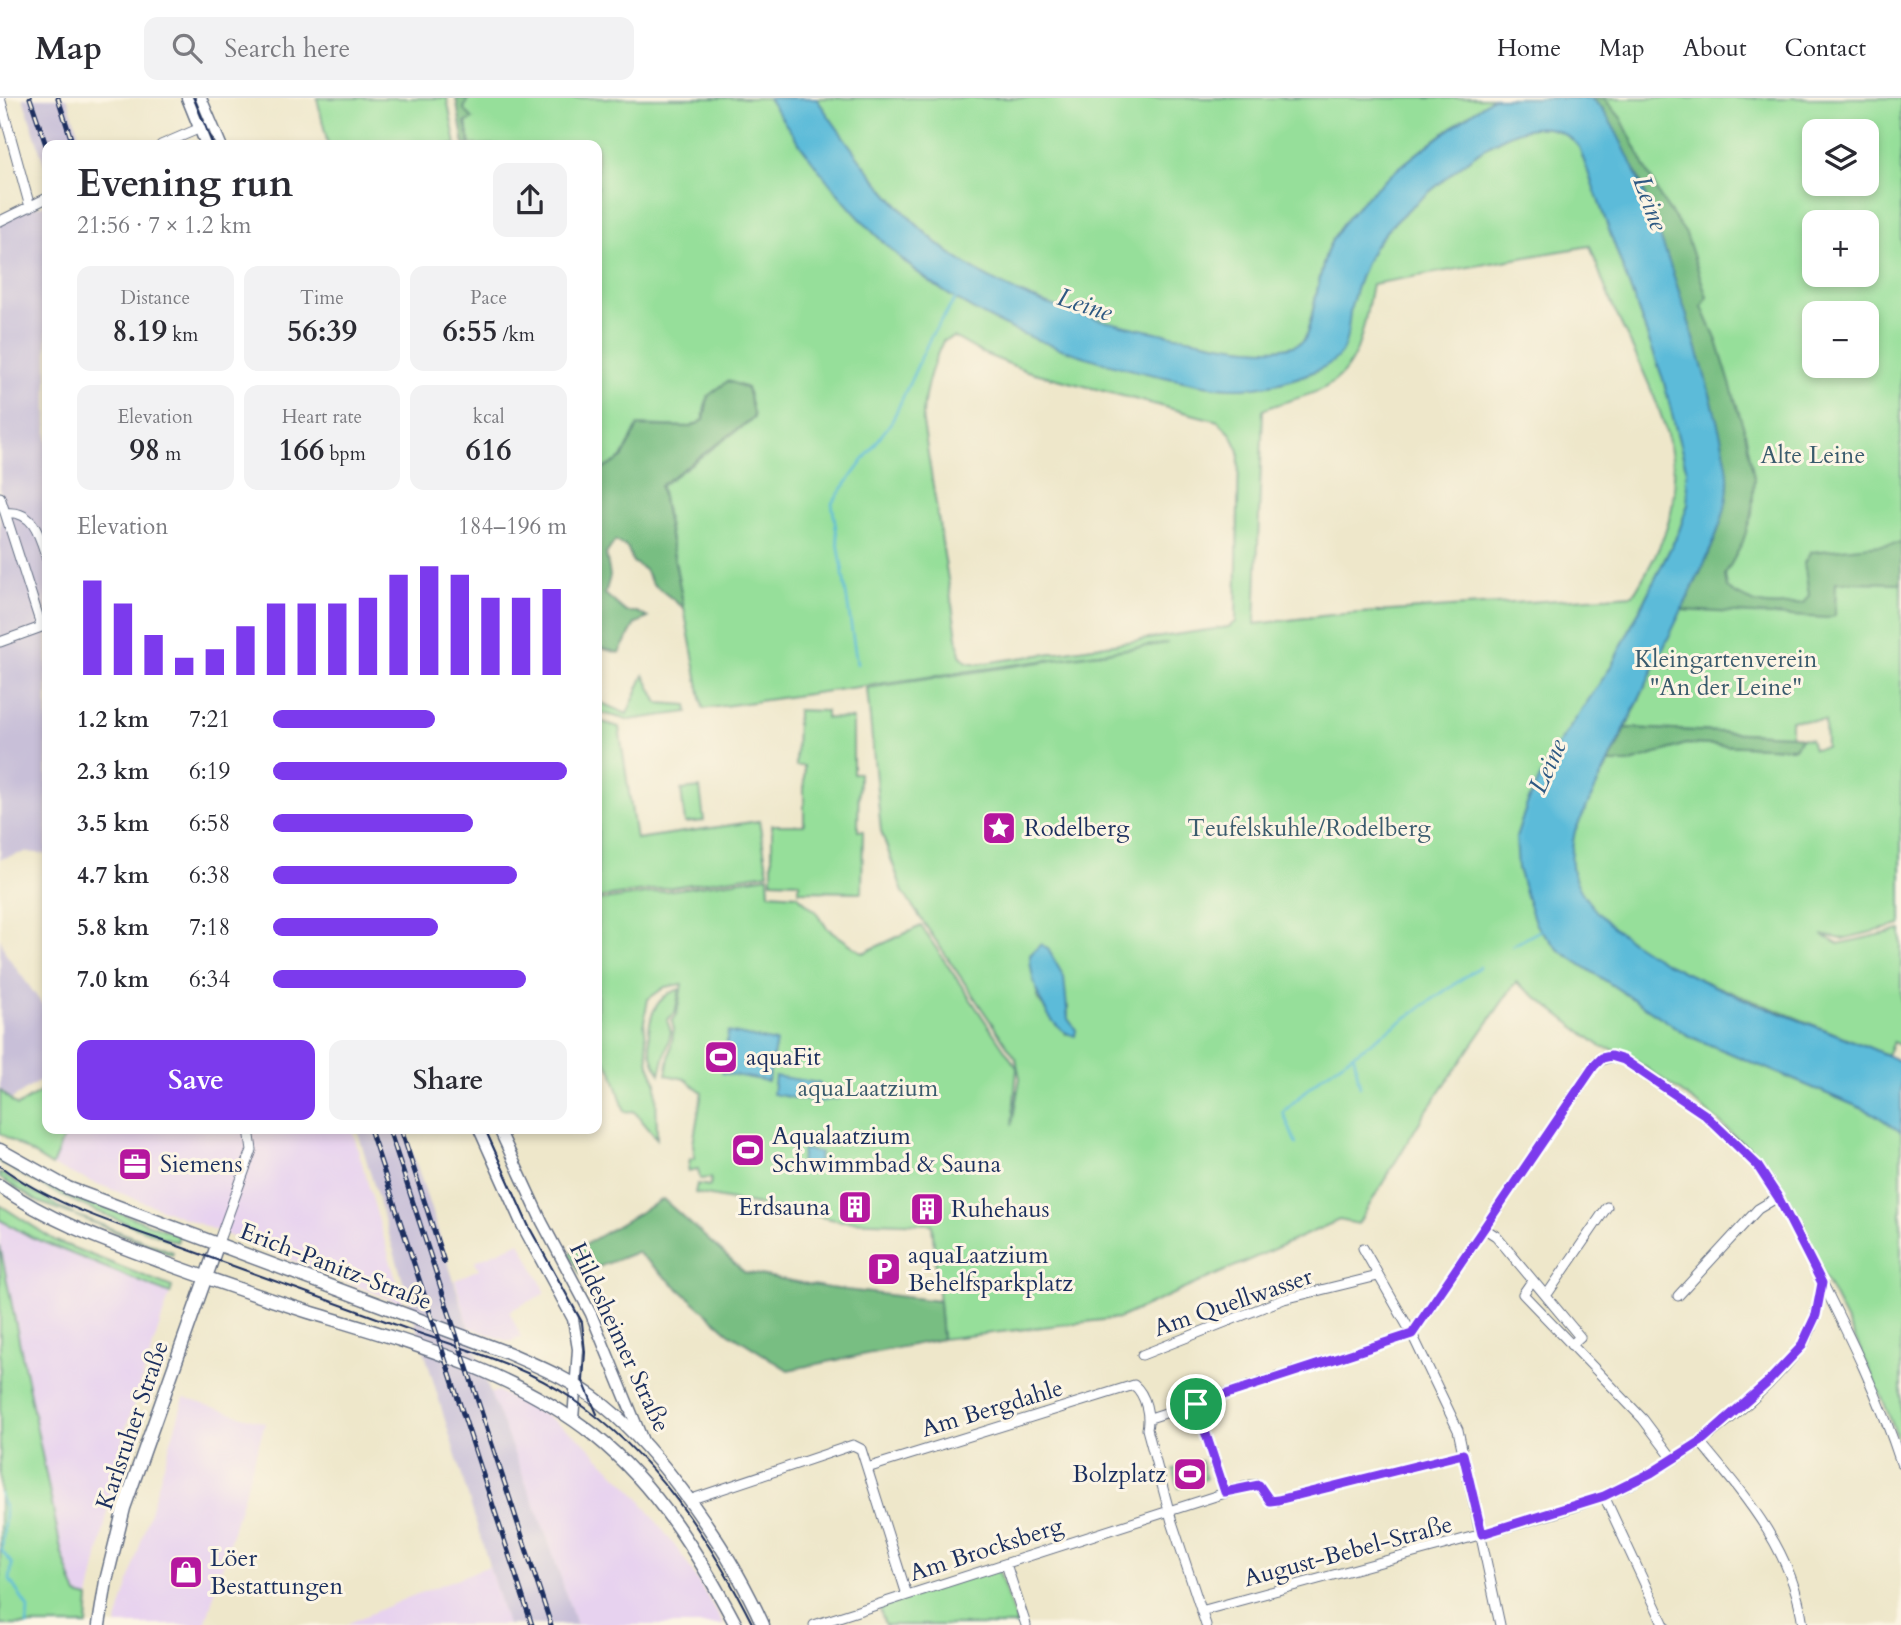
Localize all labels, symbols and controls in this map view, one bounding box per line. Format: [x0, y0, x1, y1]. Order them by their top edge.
search box [144, 17, 634, 80]
text: Map [35, 26, 102, 71]
icon: search [168, 29, 206, 67]
text: Search here [224, 31, 350, 66]
text: Home [1497, 32, 1561, 65]
text: Map [1599, 32, 1645, 65]
text: About [1683, 32, 1747, 65]
text: Contact [1785, 32, 1866, 65]
map controls [1802, 119, 1879, 378]
button: layers [1802, 119, 1879, 196]
text: Evening run [77, 158, 293, 210]
button: share [493, 163, 567, 237]
water label: Leine [1624, 171, 1677, 236]
text: 21:56 · 7 × 1.2 km [77, 210, 251, 241]
button: + [1802, 210, 1879, 287]
water label: Leine [1053, 279, 1118, 330]
text: Distance [121, 285, 190, 311]
text: Time [300, 285, 344, 311]
text: Pace [470, 285, 507, 311]
button: − [1802, 301, 1879, 378]
text: 8.19 [112, 311, 167, 352]
text: 56:39 [287, 311, 357, 352]
text: 6:55 [443, 311, 497, 352]
text: km [167, 322, 198, 348]
text: /km [497, 322, 535, 348]
text: Elevation [118, 404, 193, 430]
text: Heart rate [282, 404, 362, 430]
text: kcal [473, 404, 505, 430]
text: 98 [129, 430, 160, 471]
text: 166 [278, 430, 324, 471]
text: 616 [466, 430, 512, 471]
park label: Alte Leine [1761, 439, 1865, 472]
text: m [160, 441, 181, 467]
text: bpm [324, 441, 366, 467]
text: Elevation [77, 511, 168, 542]
text: 184–196 m [458, 511, 567, 542]
park label: Kleingartenverein "An der Leine" [1634, 643, 1818, 704]
text: 1.2 km [77, 704, 149, 735]
text: 7:21 [189, 704, 230, 735]
water label: Leine [1520, 733, 1575, 799]
text: 2.3 km [77, 756, 149, 787]
text: 6:19 [189, 756, 230, 787]
text: 3.5 km [77, 808, 149, 839]
text: 6:58 [189, 808, 230, 839]
place icon: Rodelberg [980, 809, 1018, 847]
place label: Rodelberg [1024, 812, 1130, 845]
park label: Teufelskuhle/Rodelberg [1187, 812, 1431, 845]
text: 4.7 km [77, 860, 149, 891]
text: 6:38 [189, 860, 230, 891]
text: 5.8 km [77, 912, 149, 943]
text: 7:18 [189, 912, 230, 943]
text: 7.0 km [77, 964, 149, 995]
text: 6:34 [189, 964, 230, 995]
sports icon: aquaFit [702, 1038, 740, 1076]
button: Save [77, 1040, 315, 1120]
button: Share [329, 1040, 567, 1120]
place label: aquaFit [746, 1041, 821, 1074]
park label: aquaLaatzium [798, 1072, 939, 1105]
place label: Aqualaatzium Schwimmbad & Sauna [772, 1120, 1002, 1181]
sports icon: Aqualaatzium Schwimmbad & Sauna [729, 1131, 767, 1169]
office icon: Siemens [116, 1145, 154, 1183]
place label: Siemens [160, 1148, 243, 1181]
building icon: Erdsauna [836, 1188, 874, 1226]
building icon: Ruhehaus [908, 1190, 946, 1228]
place label: Erdsauna [738, 1191, 831, 1224]
place label: Ruhehaus [951, 1193, 1050, 1226]
street label: Erich-Panitz-Straße [235, 1215, 436, 1318]
street label: Hildesheimer Straße [561, 1237, 678, 1437]
place label: aquaLaatzium Behelfsparkplatz [908, 1239, 1073, 1300]
parking icon: aquaLaatzium Behelfsparkplatz [865, 1250, 903, 1288]
street label: Am Quellwasser [1149, 1260, 1317, 1345]
street label: Karlsruher Straße [88, 1336, 177, 1514]
street label: Am Bergdahle [917, 1371, 1067, 1446]
pin [1166, 1374, 1226, 1434]
icon: arrive [1177, 1385, 1215, 1423]
sports icon: Bolzplatz [1171, 1455, 1209, 1493]
place label: Bolzplatz [1072, 1458, 1166, 1491]
street label: August-Bebel-Straße [1240, 1508, 1456, 1595]
street label: Am Brocksberg [905, 1509, 1068, 1590]
place label: Löer Bestattungen [210, 1542, 344, 1603]
shop icon: Löer Bestattungen [167, 1553, 205, 1591]

